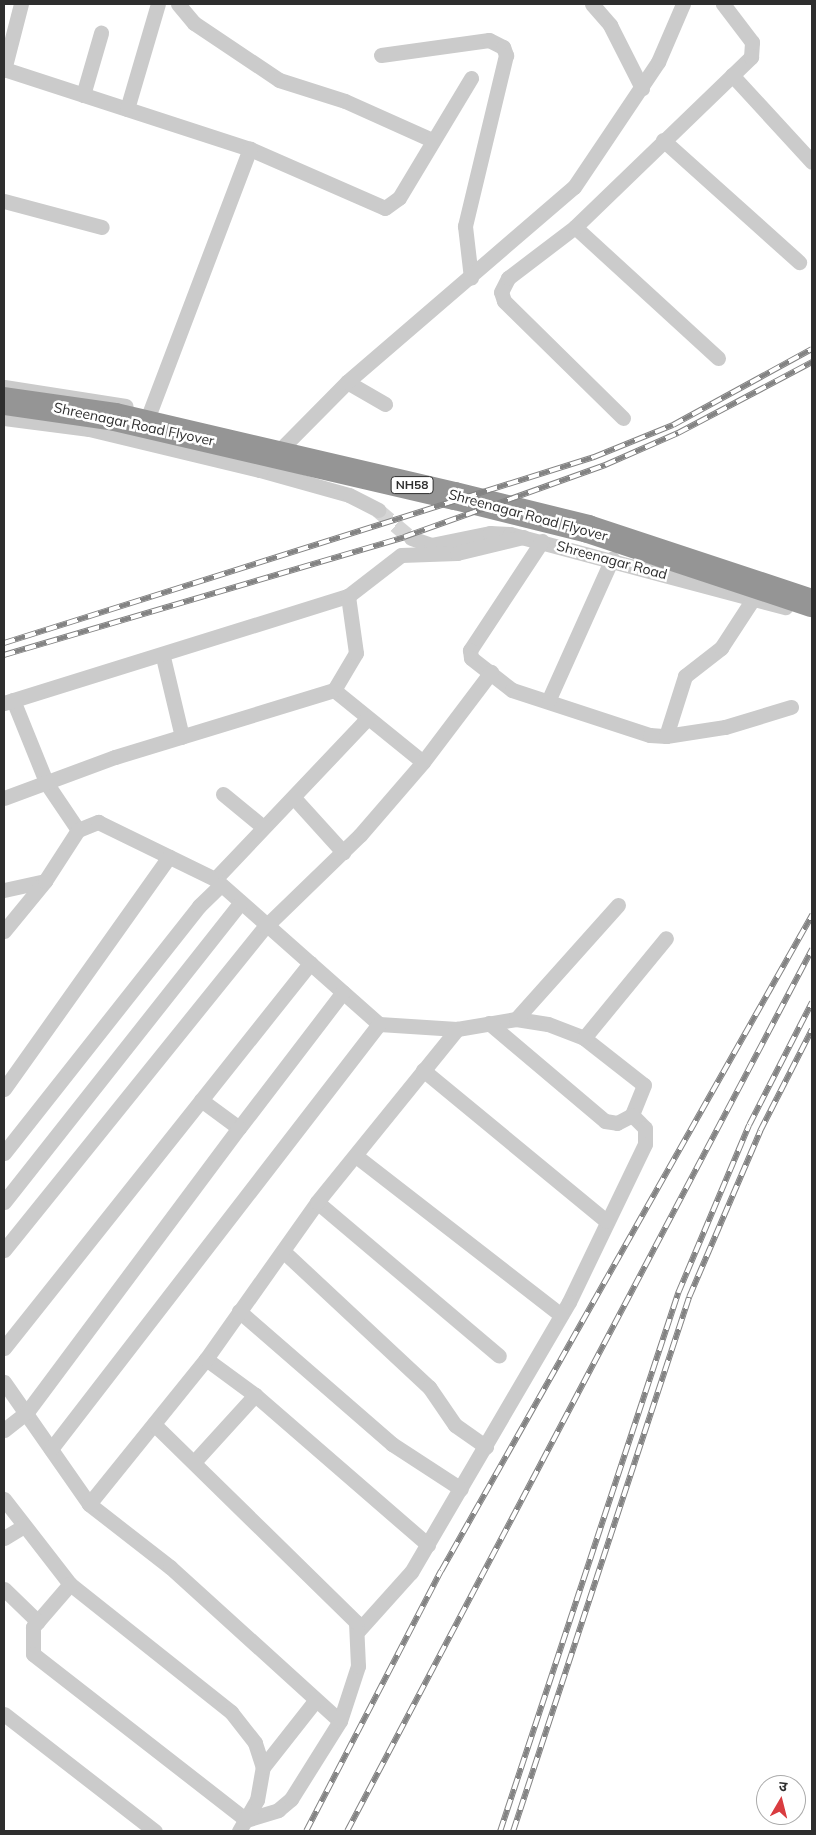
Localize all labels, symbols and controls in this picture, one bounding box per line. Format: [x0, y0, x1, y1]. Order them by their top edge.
street label: Shreenagar Road Flyover [52, 399, 216, 449]
road number: NH58 [390, 476, 434, 494]
street label: Shreenagar Road Flyover [447, 486, 609, 544]
street label: Shreenagar Road [555, 537, 669, 583]
north arrow [756, 1775, 806, 1825]
text: उ [778, 1777, 788, 1796]

